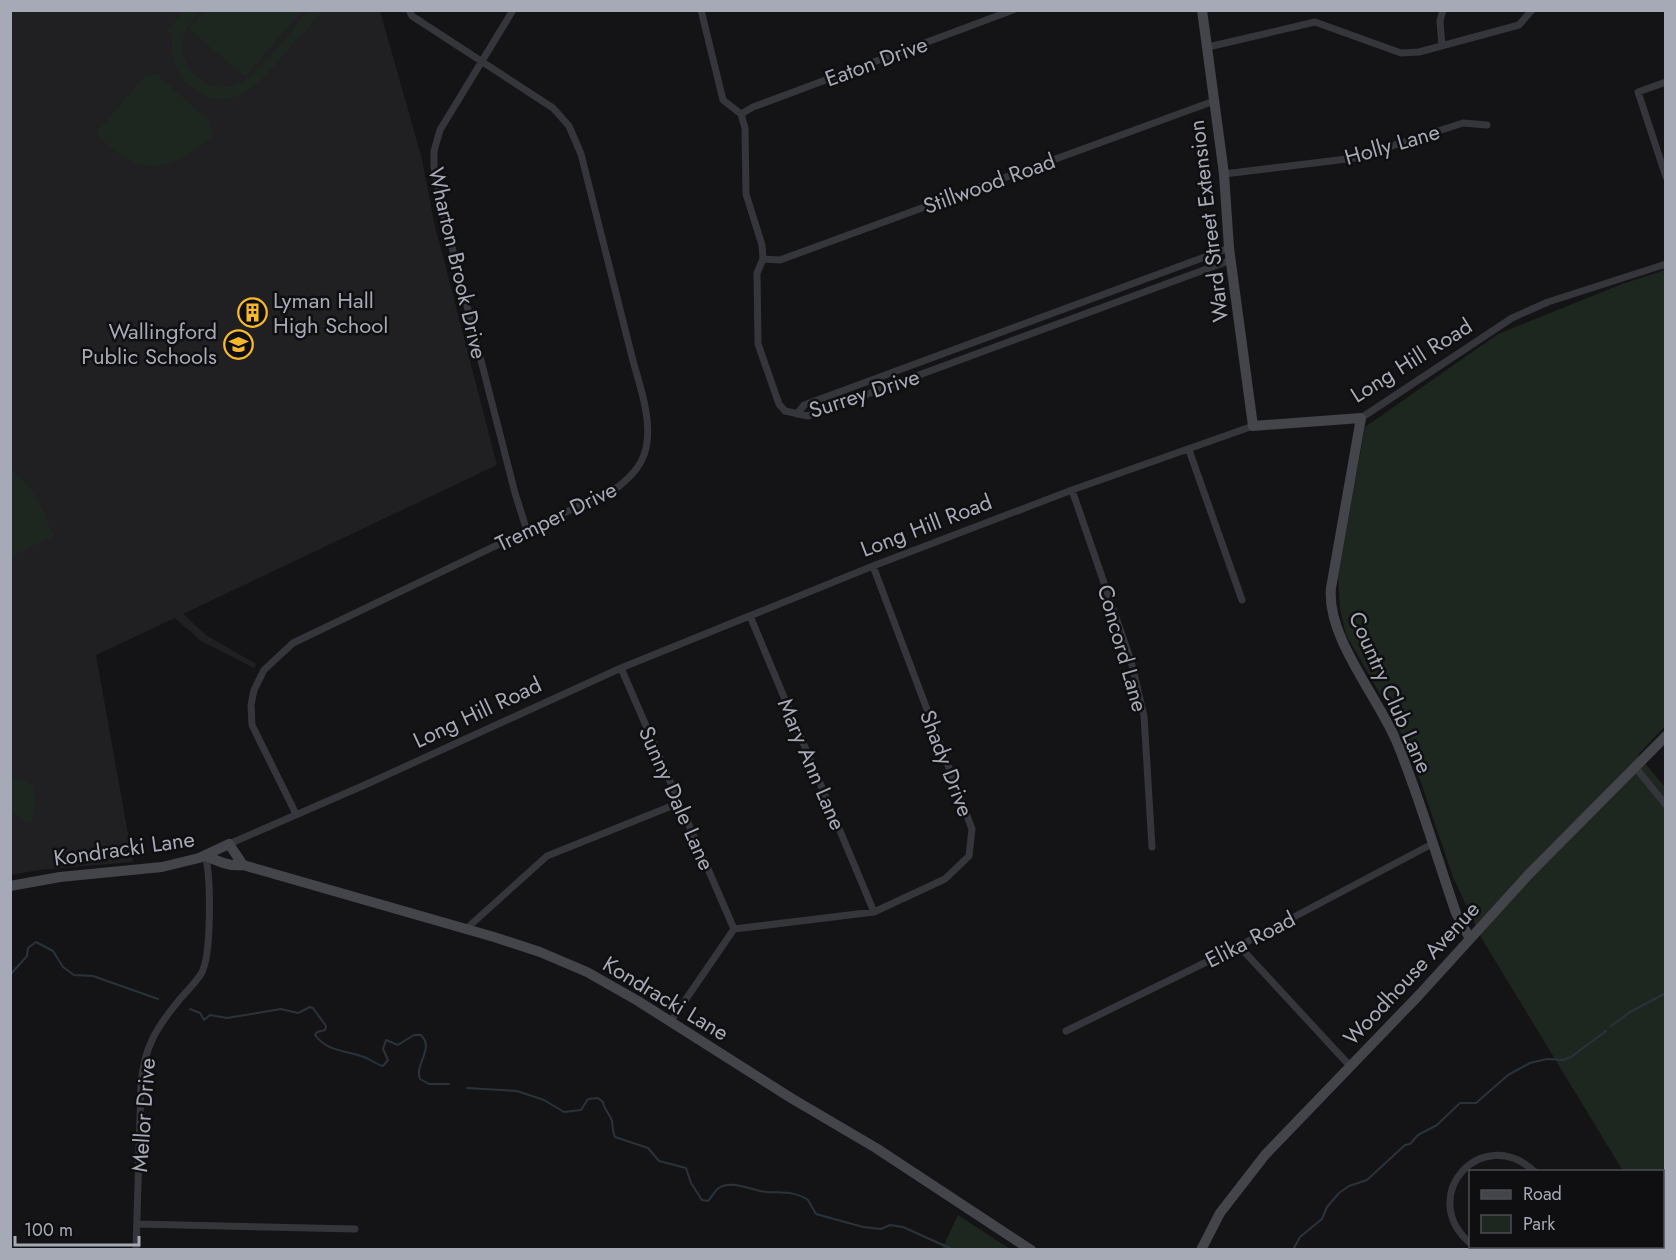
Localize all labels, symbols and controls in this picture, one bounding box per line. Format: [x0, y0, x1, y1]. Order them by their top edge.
street label: Eaton Drive [820, 28, 932, 94]
street label: Holly Lane [1341, 115, 1443, 173]
street label: Ward Street Extension [1180, 118, 1236, 324]
street label: Stillwood Road [918, 144, 1060, 222]
street label: Wharton Brook Drive [420, 164, 496, 362]
place label: Lyman Hall High School [273, 284, 388, 341]
building icon: Lyman Hall High School [236, 297, 268, 329]
street label: Long Hill Road [1344, 310, 1478, 410]
place label: Wallingford Public Schools [81, 315, 217, 372]
school or university icon: Wallingford Public Schools [222, 328, 254, 360]
street label: Surrey Drive [805, 360, 923, 426]
street label: Tremper Drive [490, 473, 622, 559]
street label: Long Hill Road [856, 485, 996, 565]
street label: Concord Lane [1090, 581, 1156, 715]
street label: Country Club Lane [1341, 606, 1441, 778]
street label: Long Hill Road [408, 668, 546, 756]
street label: Mary Ann Lane [770, 693, 854, 835]
street label: Shady Drive [912, 705, 982, 821]
street label: Sunny Dale Lane [631, 721, 723, 875]
street label: Kondracki Lane [52, 822, 196, 874]
street label: Woodhouse Avenue [1336, 894, 1486, 1052]
street label: Elika Road [1199, 903, 1301, 975]
street label: Kondracki Lane [597, 948, 735, 1048]
street label: Mellor Drive [123, 1057, 163, 1173]
legend [1469, 1170, 1664, 1248]
text: Road [1523, 1181, 1562, 1207]
scale bar [15, 1209, 140, 1247]
text: Park [1523, 1211, 1555, 1237]
text: 100 m [24, 1217, 73, 1243]

